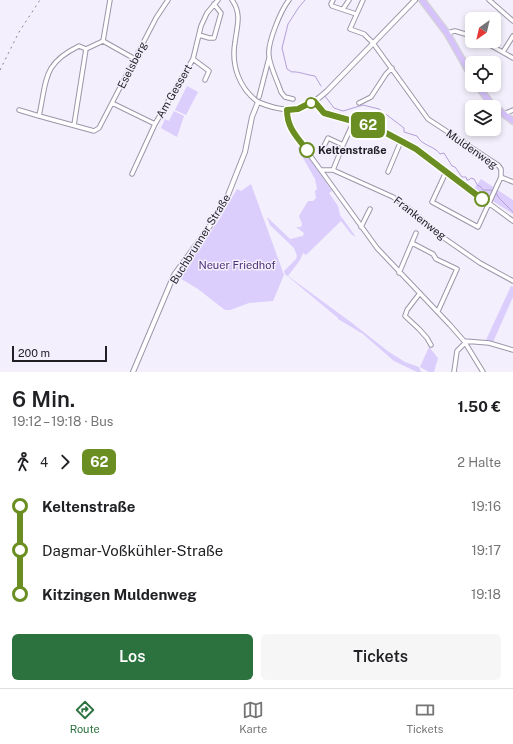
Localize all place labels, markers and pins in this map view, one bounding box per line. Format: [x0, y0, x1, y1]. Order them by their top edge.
unlabelled marker [305, 97, 317, 109]
marker: Keltenstraße [299, 142, 315, 158]
place label: Keltenstraße [318, 144, 387, 156]
unlabelled marker [474, 191, 490, 207]

